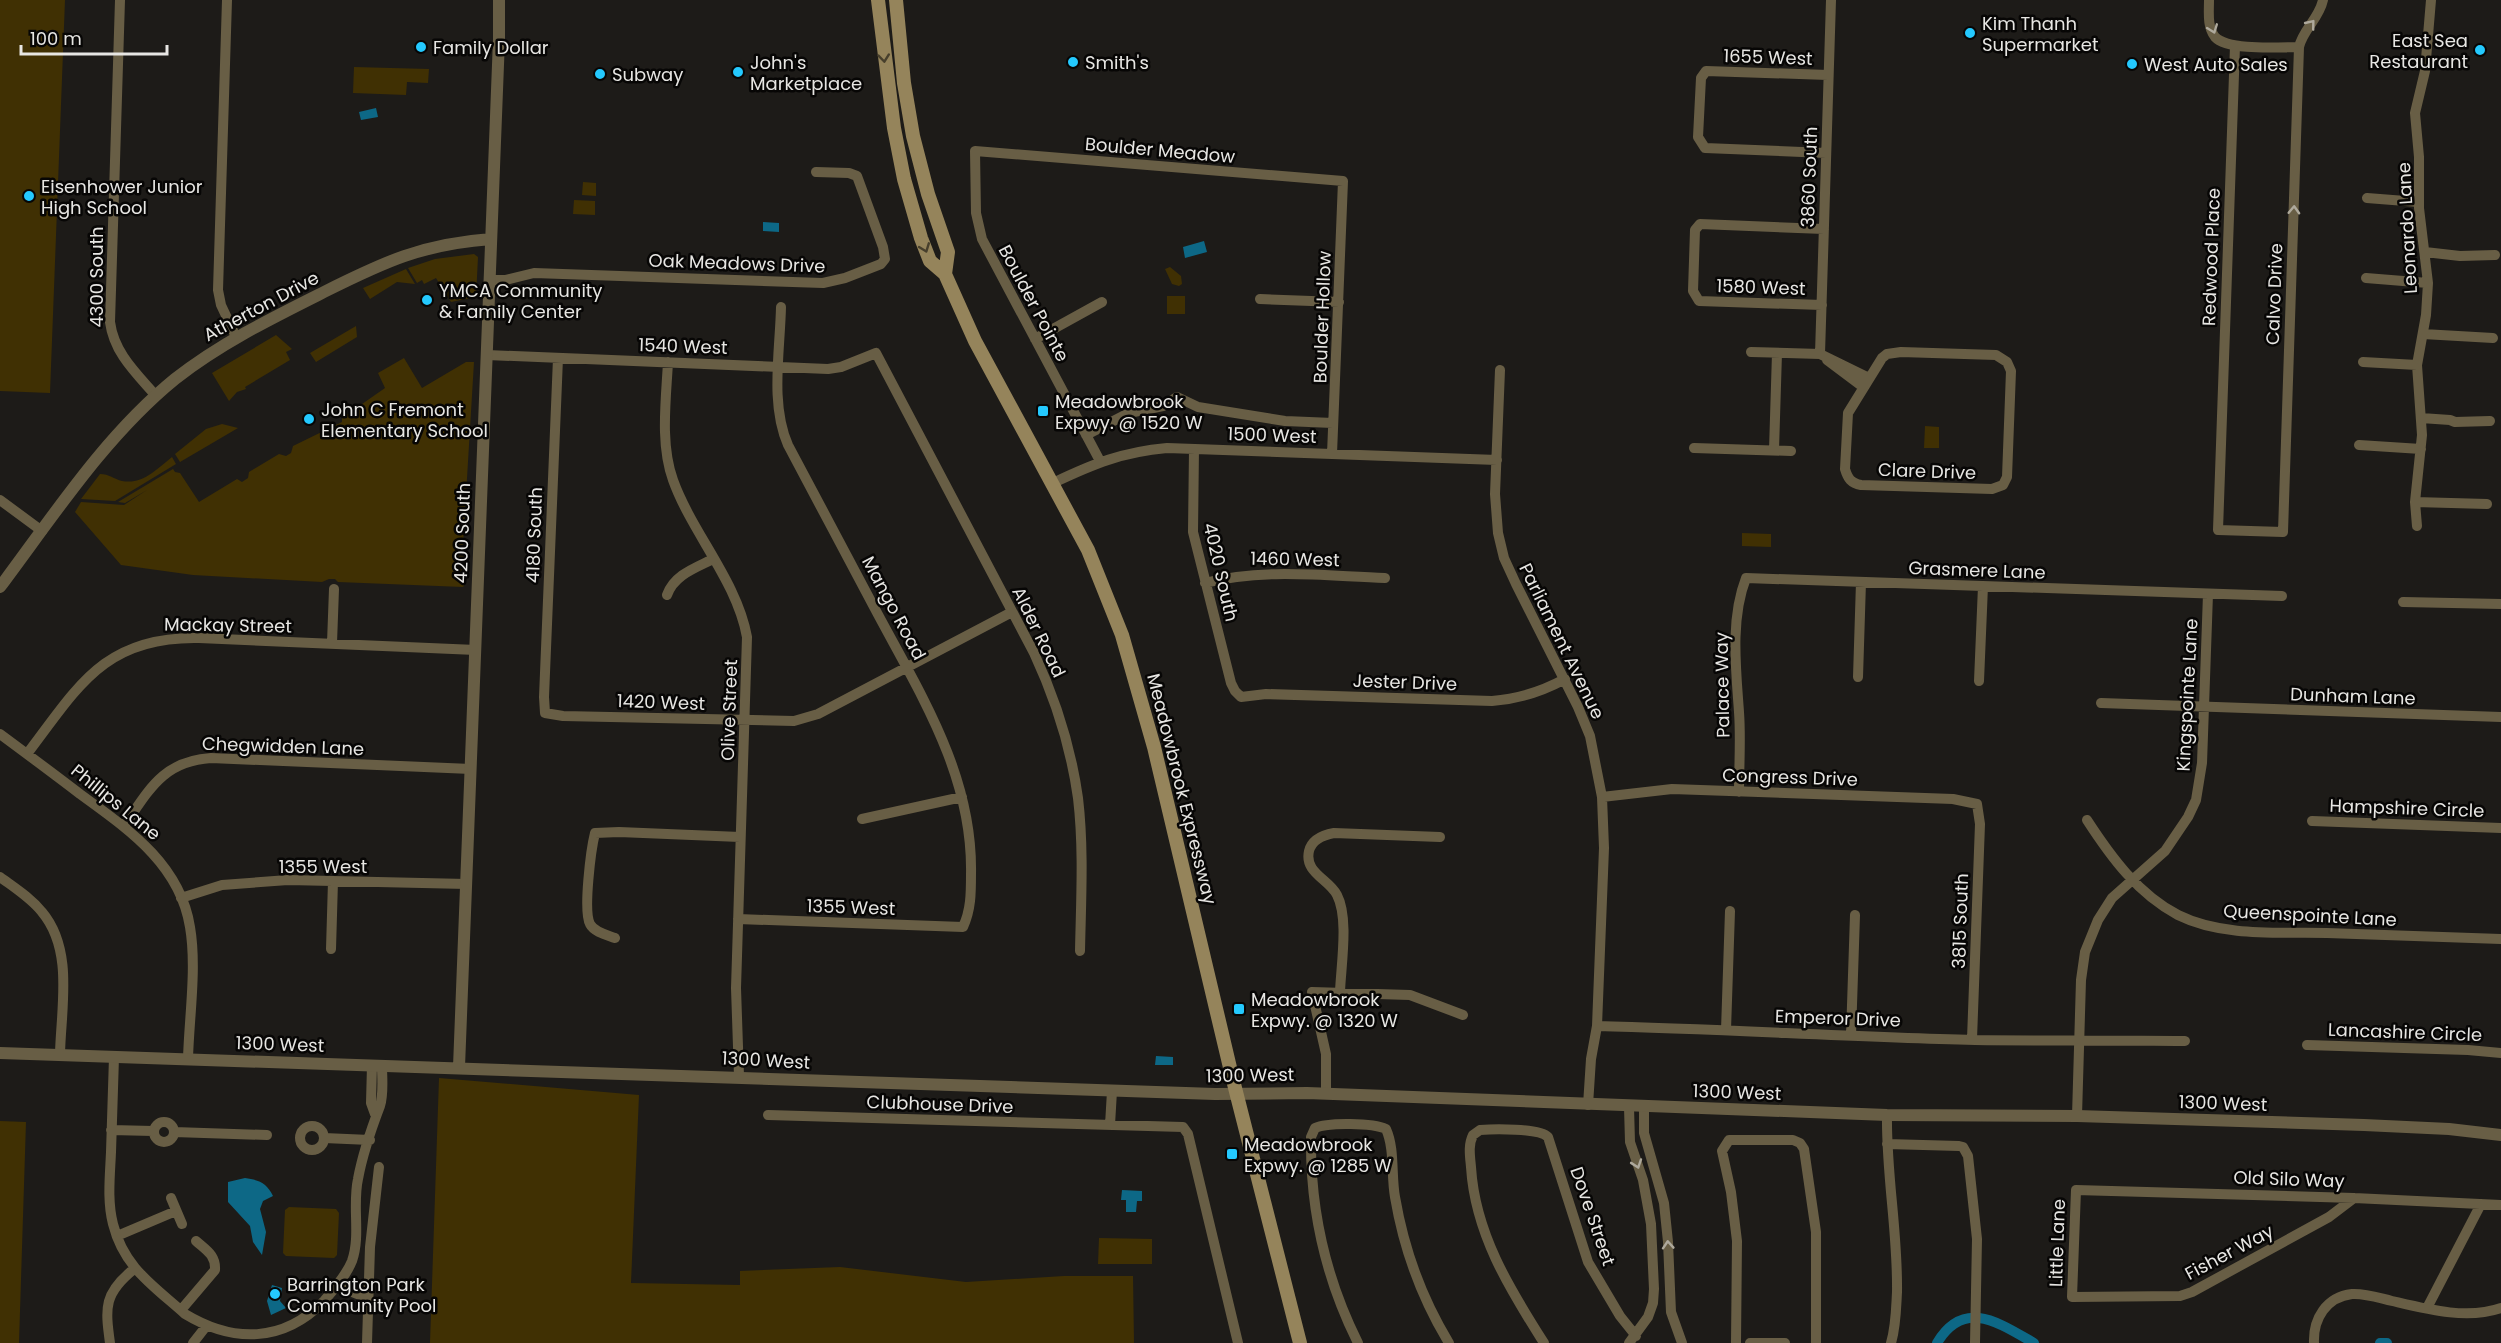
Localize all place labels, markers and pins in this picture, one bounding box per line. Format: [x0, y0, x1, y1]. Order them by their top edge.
place label: Kim Thanh Supermarket [1982, 11, 2099, 57]
marker: Kim Thanh Supermarket [1963, 26, 1977, 40]
place label: East Sea Restaurant [2369, 28, 2468, 74]
place label: Family Dollar [433, 35, 549, 60]
marker: Family Dollar [414, 40, 428, 54]
marker: East Sea Restaurant [2473, 43, 2487, 57]
place label: John's Marketplace [750, 50, 862, 96]
place label: Smith's [1085, 50, 1149, 75]
place label: West Auto Sales [2144, 52, 2288, 77]
marker: Smith's [1066, 55, 1080, 69]
marker: West Auto Sales [2125, 57, 2139, 71]
place label: Subway [612, 62, 683, 87]
marker: John's Marketplace [731, 65, 745, 79]
marker: Subway [593, 67, 607, 81]
place label: Eisenhower Junior High School [41, 174, 203, 220]
marker: Eisenhower Junior High School [22, 189, 36, 203]
place label: YMCA Community & Family Center [439, 278, 603, 324]
marker: YMCA Community & Family Center [420, 293, 434, 307]
place label: Meadowbrook Expwy. @ 1520 W [1055, 389, 1203, 435]
place label: John C Fremont Elementary School [321, 397, 488, 443]
marker: Meadowbrook Expwy. @ 1520 W [1036, 404, 1050, 418]
marker: John C Fremont Elementary School [302, 412, 316, 426]
place label: Meadowbrook Expwy. @ 1320 W [1251, 987, 1398, 1033]
marker: Meadowbrook Expwy. @ 1320 W [1232, 1002, 1246, 1016]
place label: Meadowbrook Expwy. @ 1285 W [1244, 1132, 1392, 1178]
marker: Meadowbrook Expwy. @ 1285 W [1225, 1147, 1239, 1161]
place label: Barrington Park Community Pool [287, 1272, 436, 1318]
marker: Barrington Park Community Pool [268, 1287, 282, 1301]

